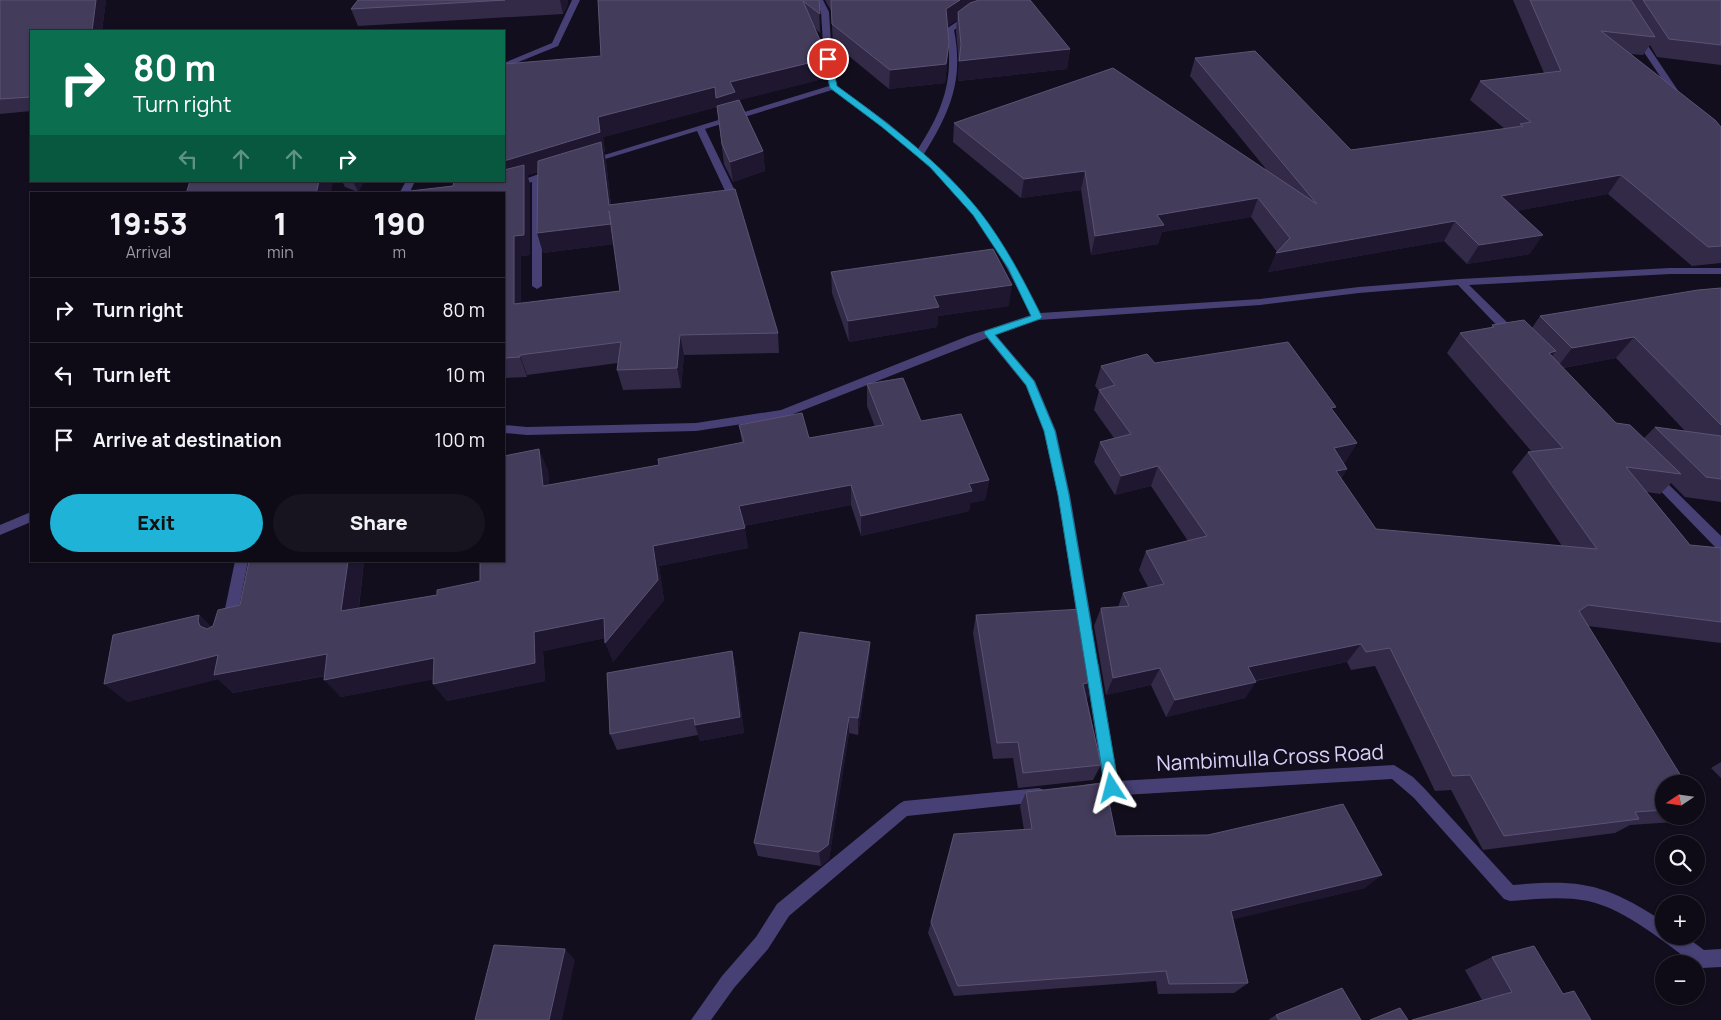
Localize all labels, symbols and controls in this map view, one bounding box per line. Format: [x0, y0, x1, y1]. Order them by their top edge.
pin [807, 38, 849, 80]
text: 80 m [133, 44, 216, 92]
icon: arrive [814, 45, 842, 73]
icon: right [50, 50, 115, 115]
text: Turn right [133, 89, 231, 119]
icon: left [174, 145, 202, 173]
icon: ahead [227, 145, 255, 173]
icon: ahead [280, 145, 308, 173]
icon: right [333, 145, 361, 173]
text: 19:53 [109, 203, 188, 244]
text: 1 [274, 203, 287, 244]
text: 190 [373, 203, 426, 244]
text: Arrival [126, 241, 171, 263]
text: min [267, 241, 294, 263]
text: m [393, 241, 406, 263]
icon: right [50, 296, 78, 324]
text: Turn right [93, 297, 183, 323]
text: 80 m [442, 297, 485, 323]
icon: left [50, 361, 78, 389]
text: Turn left [93, 362, 171, 388]
text: 10 m [446, 362, 485, 388]
icon: arrive [50, 426, 78, 454]
text: Arrive at destination [93, 427, 282, 453]
text: 100 m [434, 427, 485, 453]
button: Exit [50, 494, 263, 552]
button: Share [273, 494, 485, 552]
street label: Nambimulla Cross Road [1155, 737, 1385, 777]
position arrow [1085, 761, 1137, 813]
north arrow [1655, 775, 1705, 825]
map controls [1655, 775, 1705, 1005]
button: search [1655, 835, 1705, 885]
button: + [1655, 895, 1705, 945]
button: − [1655, 955, 1705, 1005]

